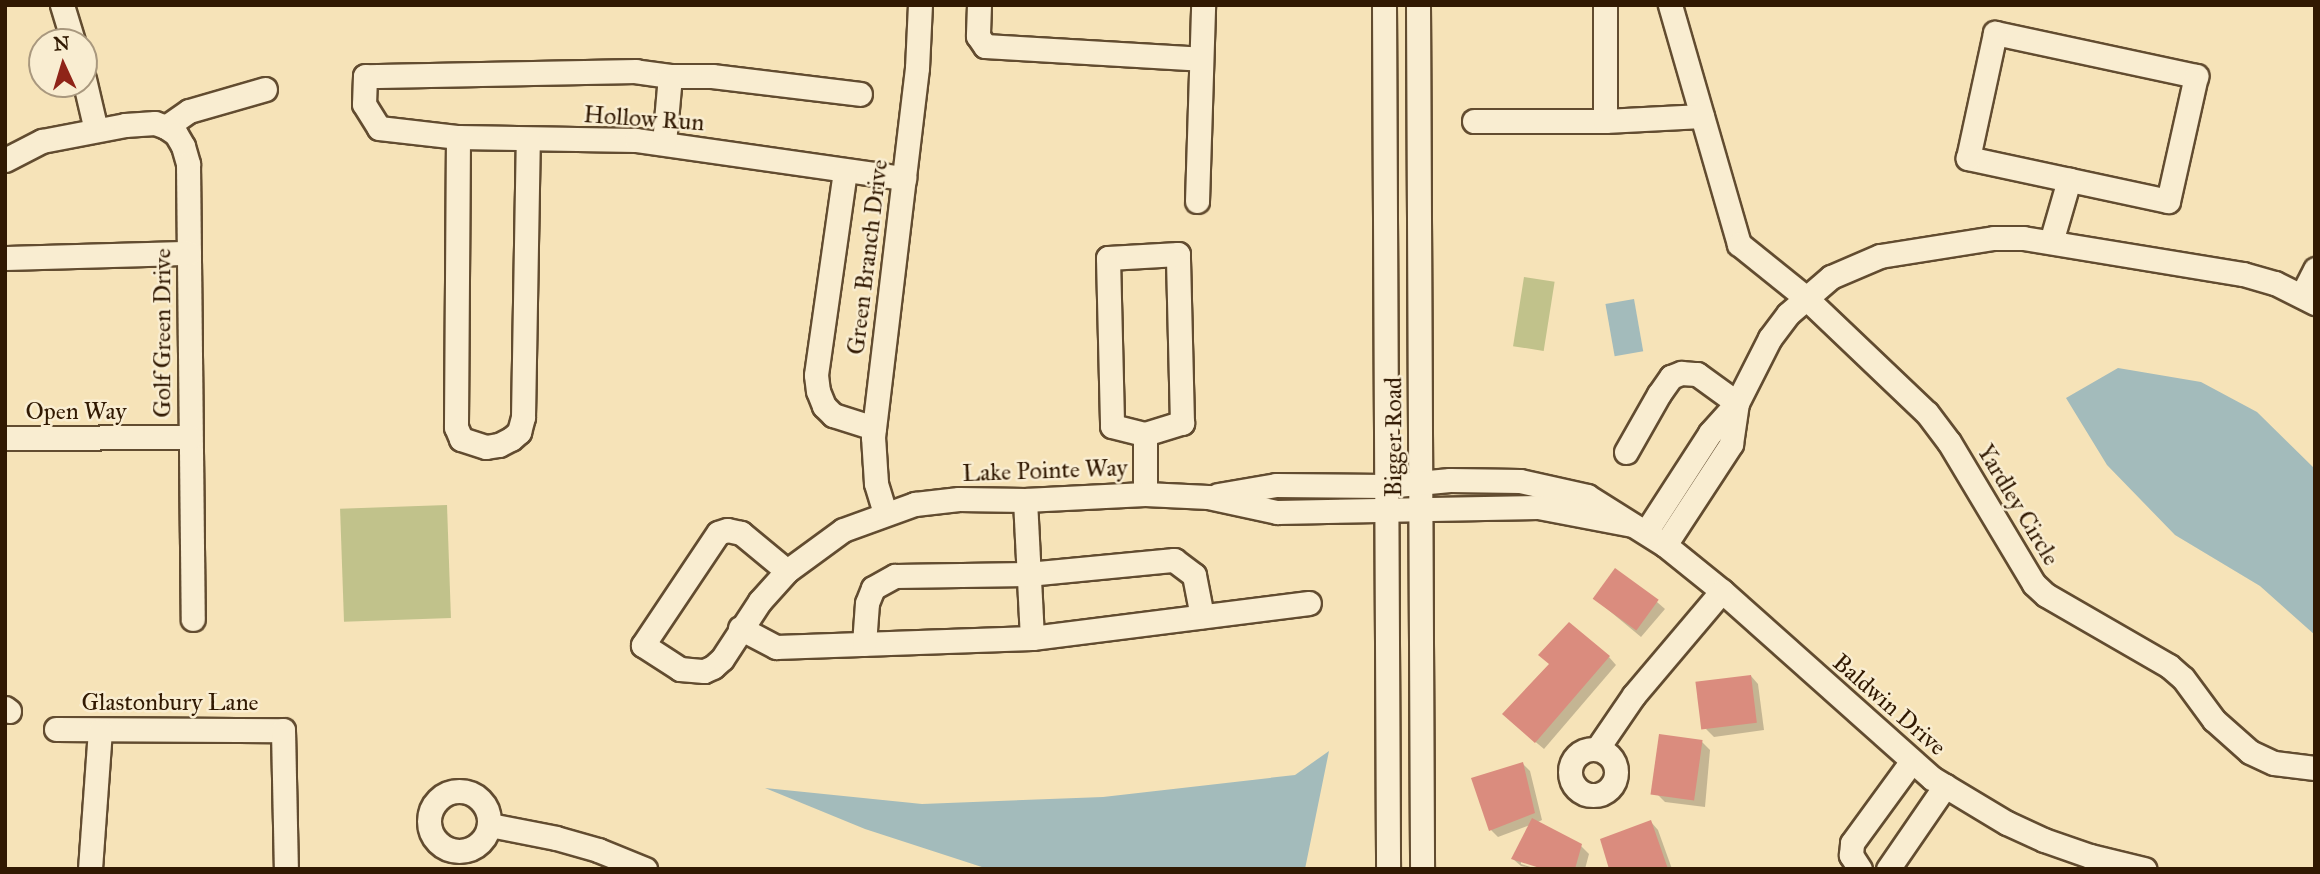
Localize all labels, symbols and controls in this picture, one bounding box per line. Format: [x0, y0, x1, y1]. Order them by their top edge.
north arrow [28, 28, 98, 98]
text: N [53, 32, 70, 56]
street label: Hollow Run [583, 100, 705, 138]
street label: Green Branch Drive [842, 158, 894, 356]
street label: Golf Green Drive [149, 248, 177, 418]
street label: Bigger Road [1380, 377, 1408, 497]
street label: Open Way [25, 398, 127, 426]
street label: Yardley Circle [1971, 439, 2065, 571]
street label: Lake Pointe Way [962, 454, 1128, 488]
street label: Baldwin Drive [1827, 648, 1951, 762]
street label: Glastonbury Lane [81, 689, 259, 717]

